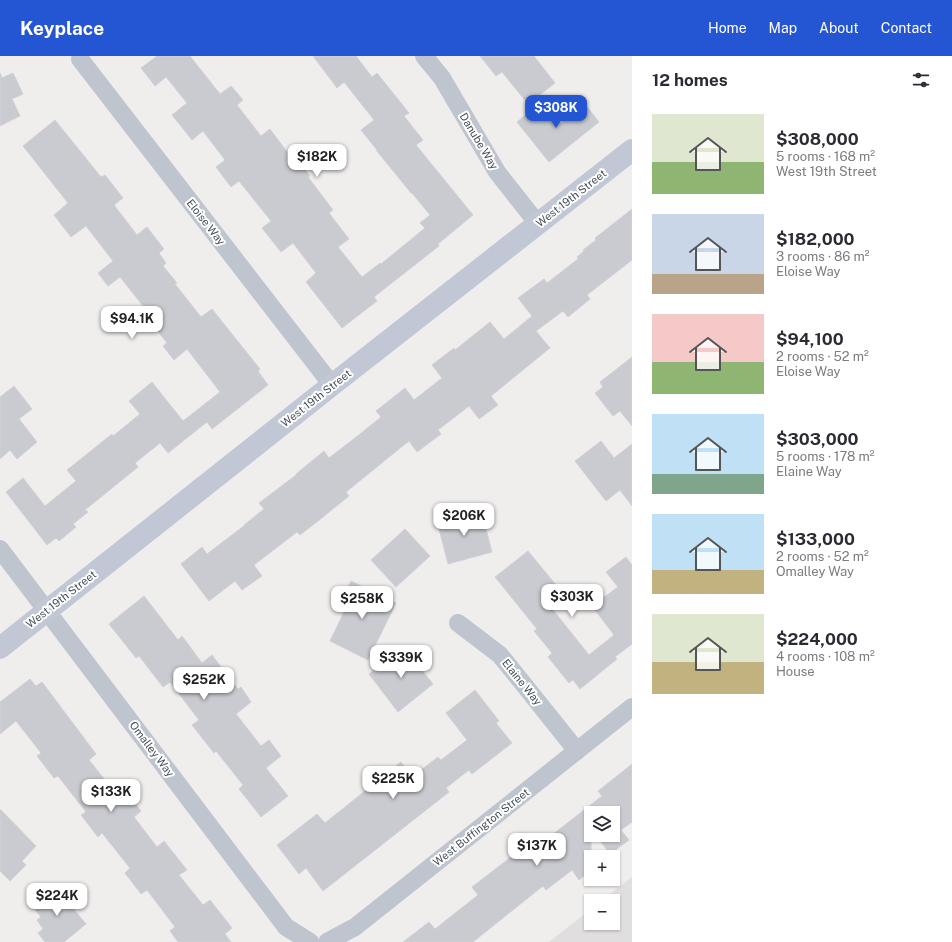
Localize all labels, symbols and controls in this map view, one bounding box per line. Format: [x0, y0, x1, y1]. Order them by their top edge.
text: Keyplace [20, 17, 104, 39]
text: Home [708, 20, 747, 36]
text: Map [769, 20, 797, 36]
text: About [819, 20, 859, 36]
text: Contact [881, 20, 932, 36]
icon: filters [910, 69, 932, 91]
text: 12 homes [652, 70, 728, 90]
pin: $308K [528, 95, 584, 129]
text: $308K [534, 100, 578, 115]
street label: Danube Way [458, 111, 501, 171]
text: $308,000 [776, 129, 859, 149]
icon: home [684, 130, 732, 178]
pin: $182K [289, 144, 345, 178]
text: $182K [297, 149, 337, 164]
text: 5 rooms · 168 m² [776, 149, 875, 164]
text: West 19th Street [776, 164, 877, 179]
street label: West 19th Street [534, 167, 608, 229]
street label: Eloise Way [184, 197, 228, 247]
text: $182,000 [776, 229, 855, 249]
icon: home [684, 230, 732, 278]
text: 3 rooms · 86 m² [776, 249, 870, 264]
text: Eloise Way [776, 264, 841, 279]
pin: $94.1K [99, 306, 165, 340]
text: $94.1K [110, 311, 154, 326]
text: $94,100 [776, 329, 844, 349]
icon: home [684, 330, 732, 378]
text: 2 rooms · 52 m² [776, 349, 869, 364]
text: Eloise Way [776, 364, 841, 379]
street label: West 19th Street [279, 367, 353, 429]
text: $303,000 [776, 429, 859, 449]
icon: home [684, 430, 732, 478]
text: 5 rooms · 178 m² [776, 449, 875, 464]
text: Elaine Way [776, 464, 842, 479]
pin: $206K [436, 503, 492, 537]
text: $206K [442, 508, 486, 523]
text: $133,000 [776, 529, 855, 549]
icon: home [684, 530, 732, 578]
text: 2 rooms · 52 m² [776, 549, 869, 564]
text: Omalley Way [776, 564, 854, 579]
street label: West 19th Street [24, 568, 98, 630]
pin: $303K [544, 584, 600, 618]
pin: $258K [334, 586, 390, 620]
text: $303K [550, 589, 594, 604]
text: $258K [340, 591, 384, 606]
text: $224,000 [776, 629, 858, 649]
icon: home [684, 630, 732, 678]
pin: $339K [373, 645, 429, 679]
text: 4 rooms · 108 m² [776, 649, 875, 664]
text: $339K [379, 650, 423, 665]
street label: Elaine Way [500, 657, 544, 707]
text: House [776, 664, 815, 679]
pin: $252K [176, 667, 232, 701]
text: $252K [182, 672, 226, 687]
street label: Omalley Way [127, 719, 177, 779]
pin: $225K [365, 766, 421, 800]
text: $225K [371, 771, 415, 786]
pin: $133K [83, 779, 139, 813]
text: $133K [91, 784, 131, 799]
street label: West Buffington Street [431, 786, 531, 868]
map controls [584, 806, 620, 930]
button: layers [584, 806, 620, 842]
pin: $137K [509, 833, 565, 867]
text: $137K [517, 838, 557, 853]
button: + [584, 850, 620, 886]
pin: $224K [29, 883, 85, 917]
text: $224K [35, 888, 79, 903]
button: − [584, 894, 620, 930]

